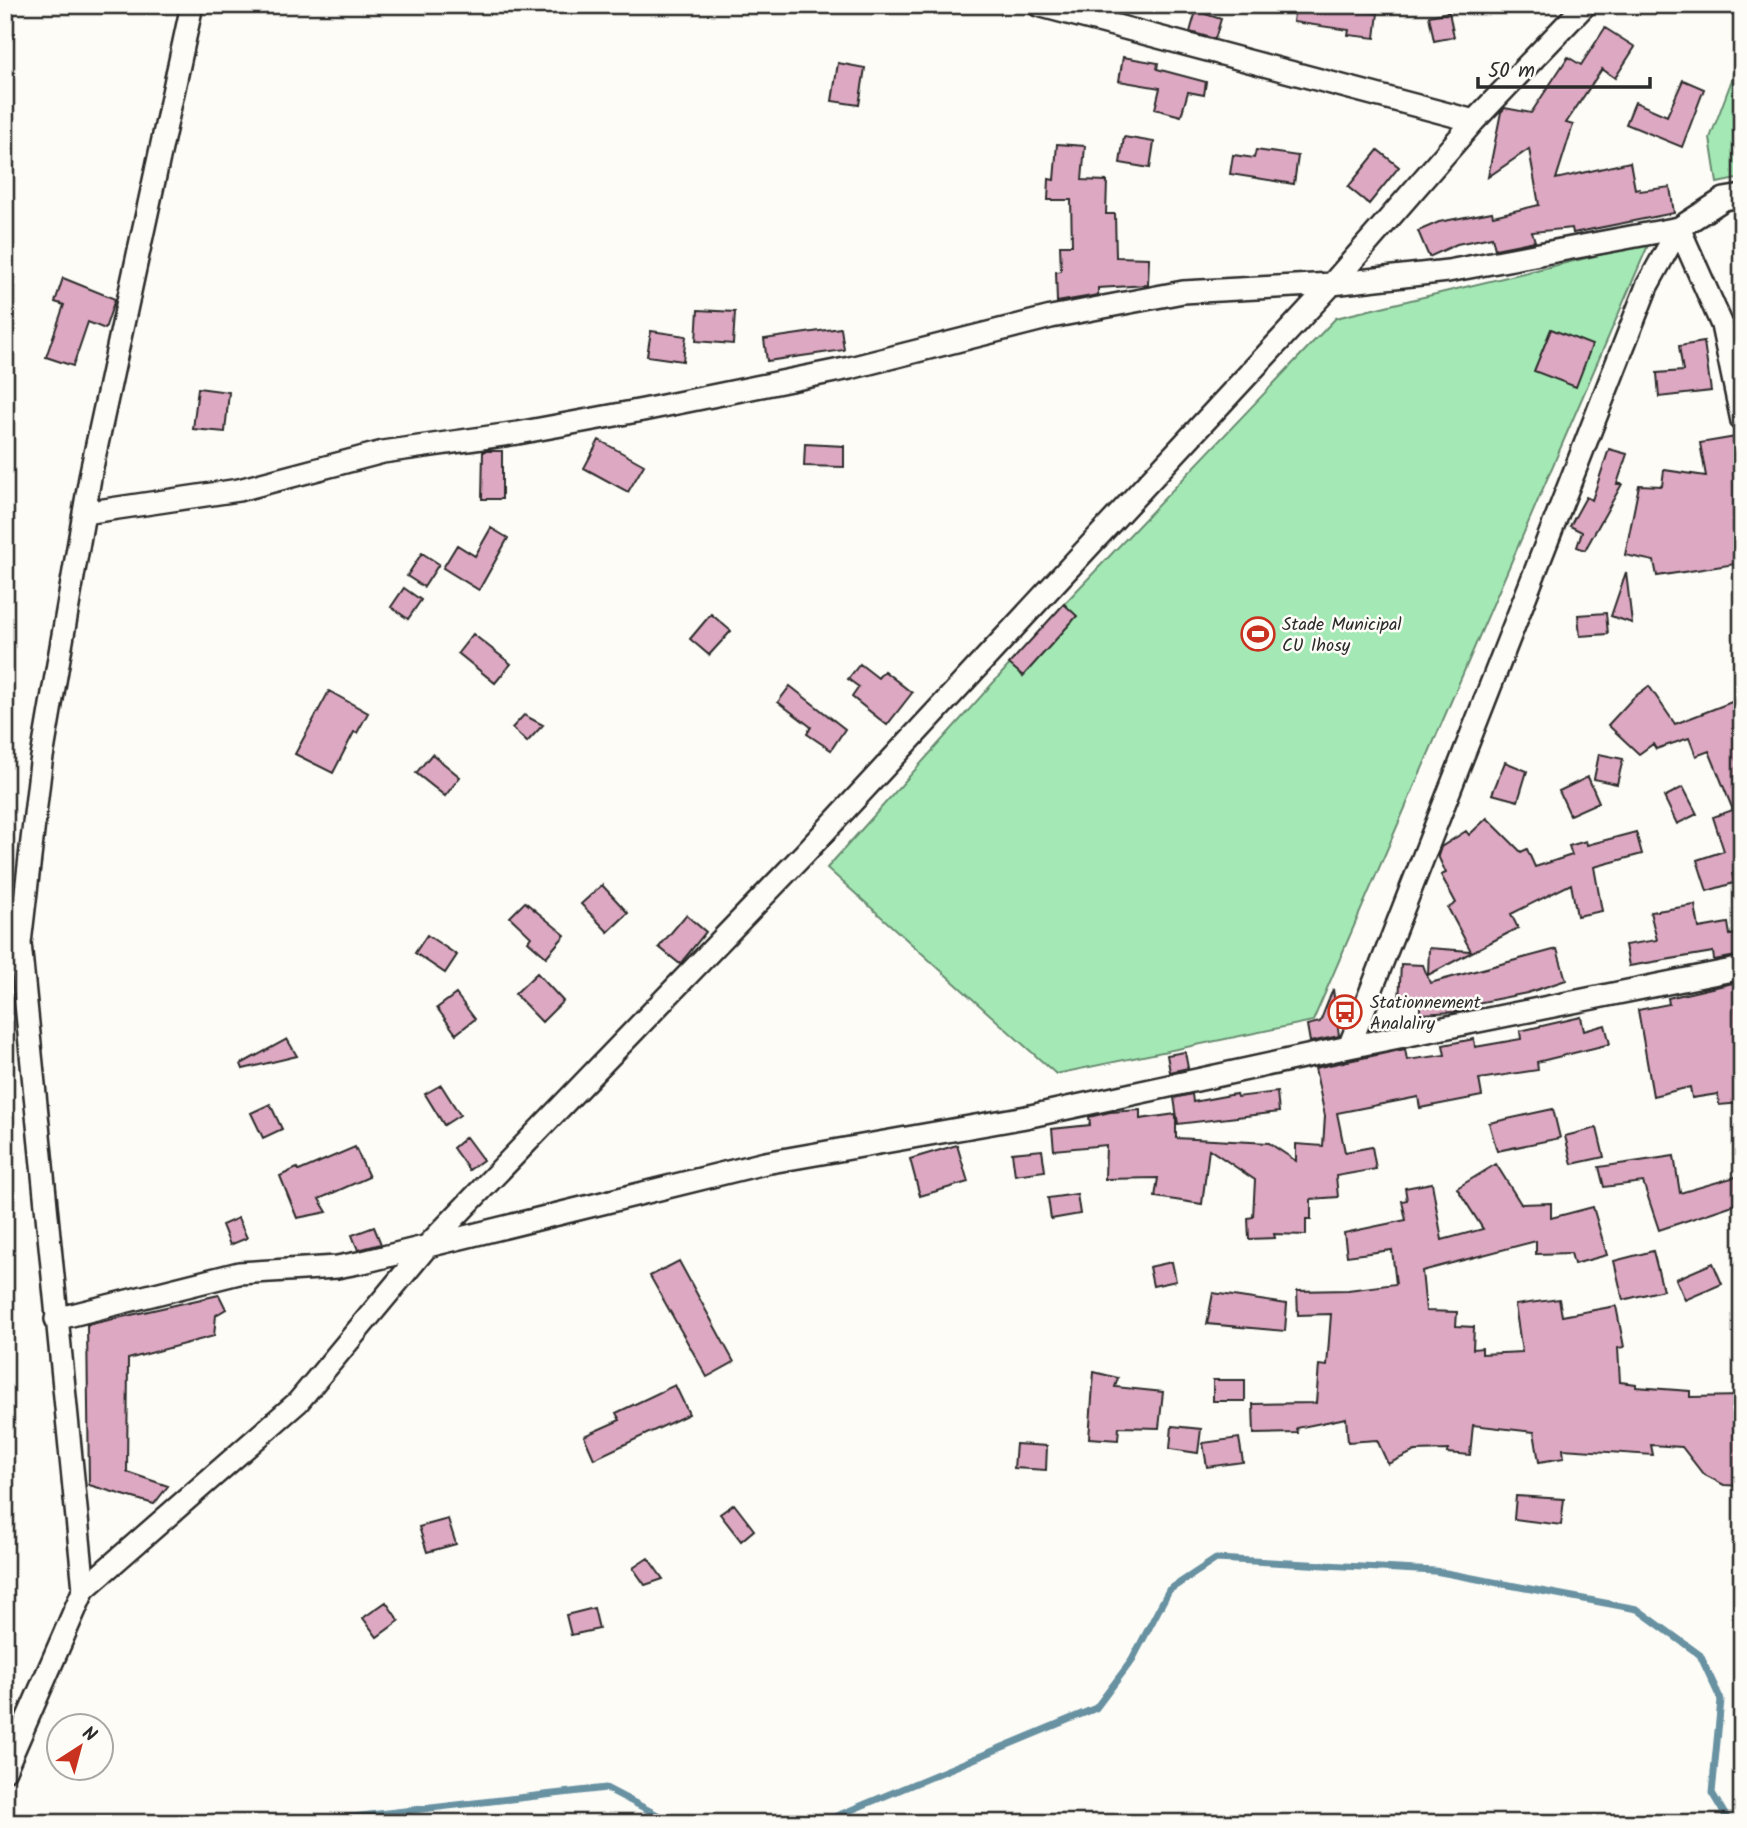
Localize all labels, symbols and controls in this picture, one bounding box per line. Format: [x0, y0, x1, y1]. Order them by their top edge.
scale bar [1478, 46, 1649, 90]
text: 50 m [1488, 55, 1535, 88]
place label: Stade Municipal CU Ihosy [1282, 611, 1402, 661]
sports icon: Stade Municipal CU Ihosy [1239, 615, 1277, 653]
place label: Stationnement Analaliry [1370, 989, 1482, 1039]
bus stop icon: Stationnement Analaliry [1326, 993, 1364, 1031]
north arrow [46, 1713, 116, 1783]
text: N [75, 1719, 102, 1751]

